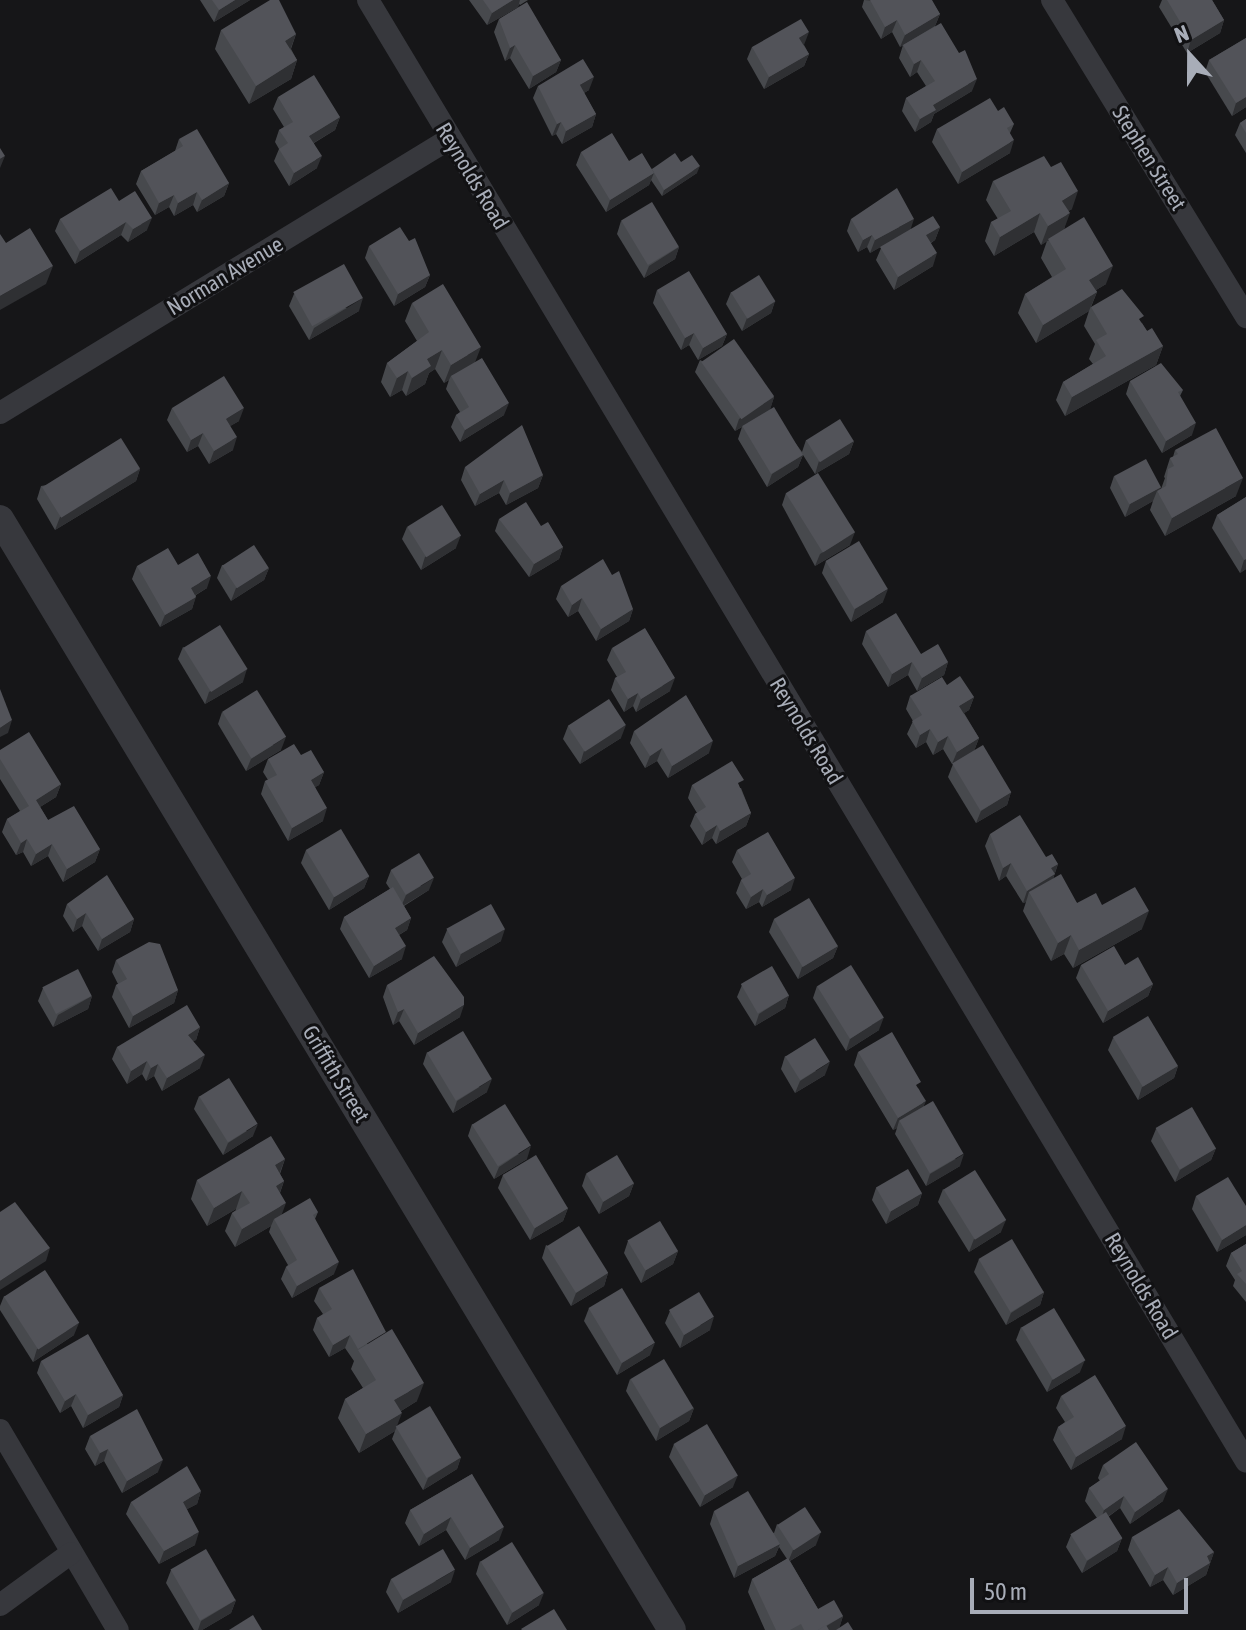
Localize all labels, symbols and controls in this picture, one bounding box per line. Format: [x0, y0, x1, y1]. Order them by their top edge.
north arrow [1150, 16, 1230, 96]
text: N [1171, 19, 1192, 48]
street label: Stephen Street [1106, 101, 1192, 215]
street label: Reynolds Road [430, 118, 514, 234]
street label: Norman Avenue [162, 231, 288, 321]
street label: Reynolds Road [764, 673, 848, 789]
street label: Griffith Street [297, 1021, 375, 1127]
street label: Reynolds Road [1099, 1228, 1183, 1344]
scale bar [974, 1562, 1192, 1612]
text: 50 m [984, 1578, 1027, 1605]

